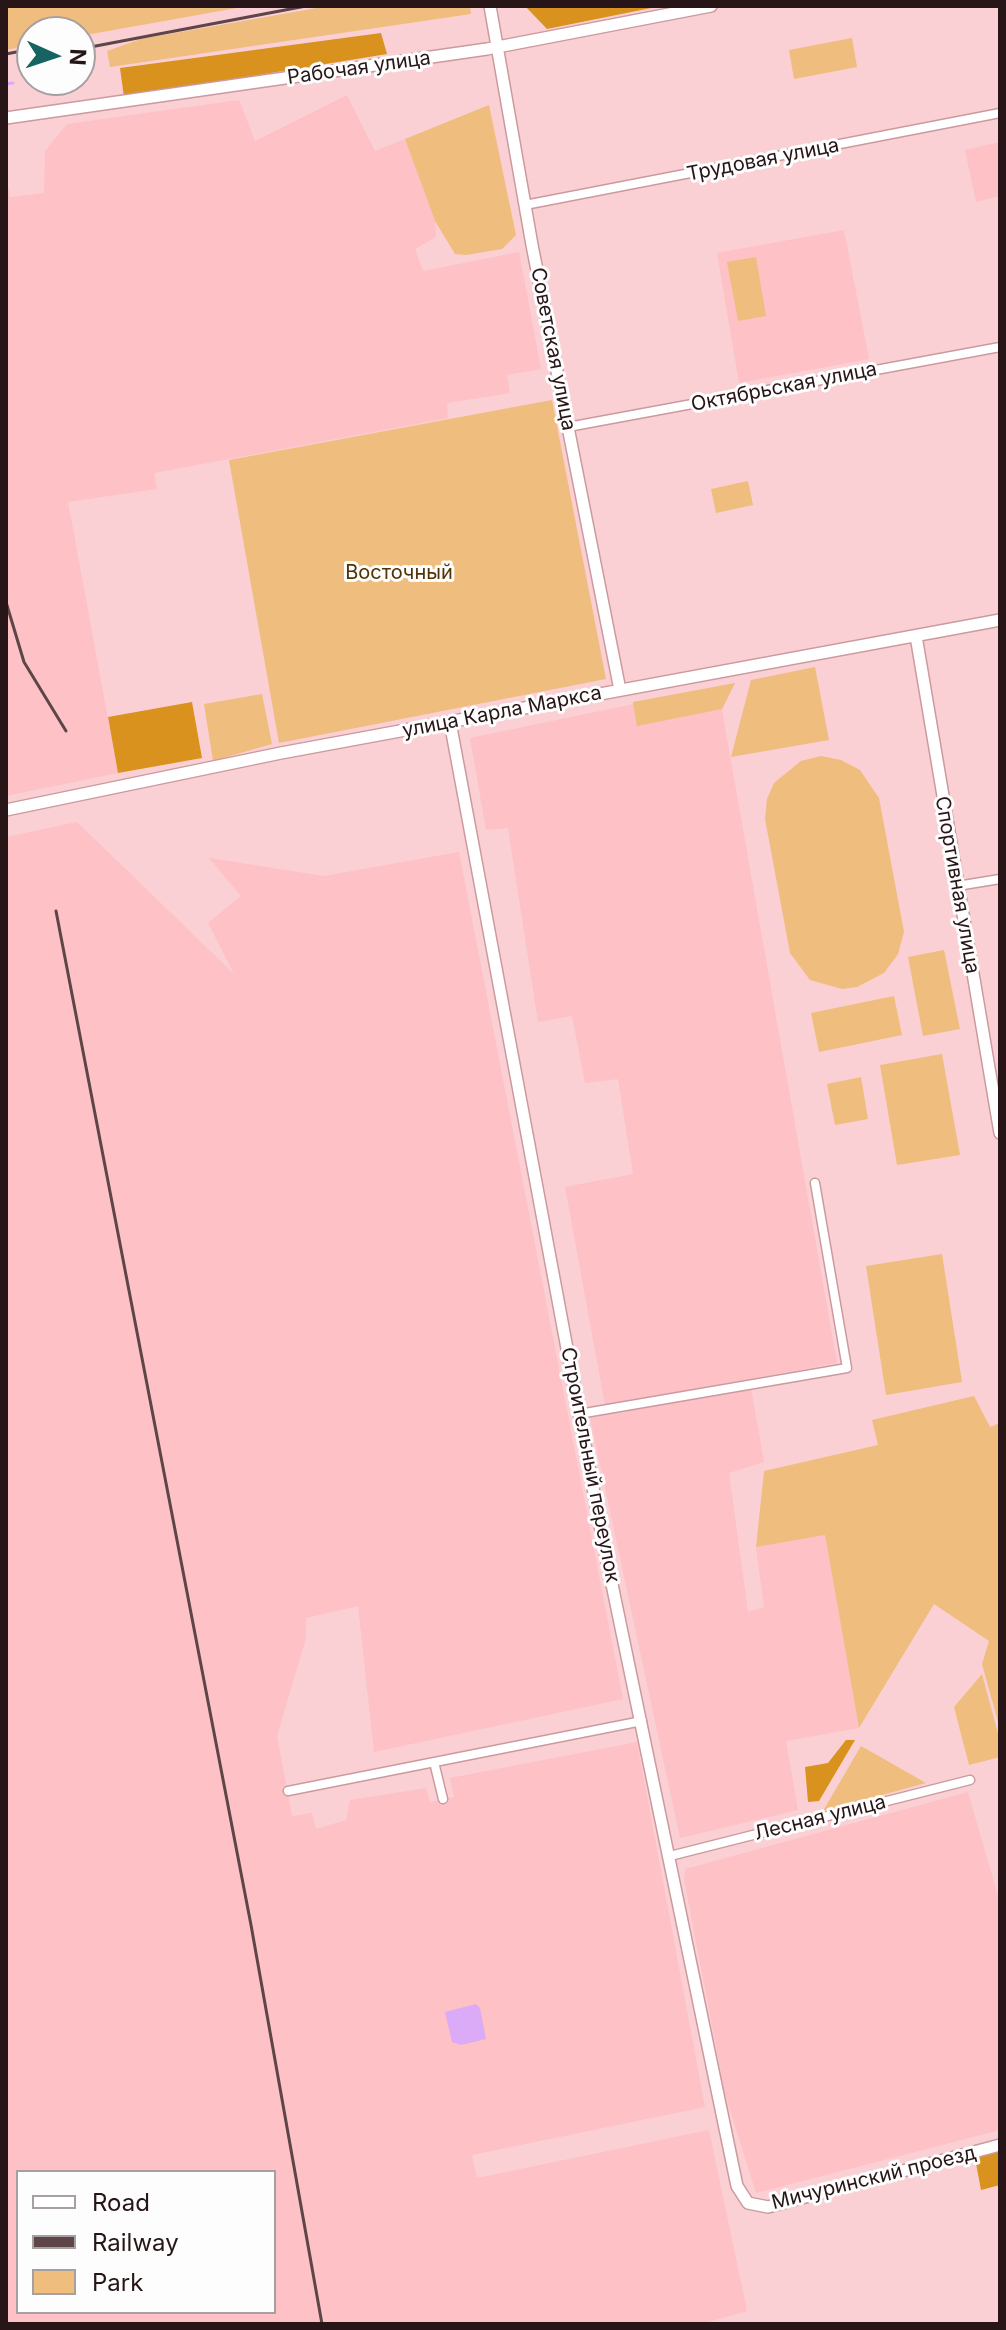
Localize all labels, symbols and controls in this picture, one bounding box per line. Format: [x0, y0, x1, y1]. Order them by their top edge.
north arrow [16, 16, 96, 96]
street label: Рабочая улица [286, 46, 432, 90]
text: N [65, 48, 91, 66]
street label: Трудовая улица [685, 133, 841, 187]
street label: Советская улица [525, 265, 581, 433]
street label: Октябрьская улица [689, 357, 879, 417]
park label: Восточный [345, 561, 453, 585]
street label: улица Карла Маркса [400, 681, 604, 743]
street label: Спортивная улица [930, 794, 984, 976]
street label: Строительный переулок [555, 1345, 625, 1585]
street label: Лесная улица [752, 1790, 888, 1846]
street label: Мичуринский проезд [769, 2141, 979, 2215]
legend [16, 2170, 276, 2314]
text: Road [92, 2188, 150, 2217]
text: Railway [92, 2228, 179, 2257]
text: Park [92, 2268, 143, 2297]

